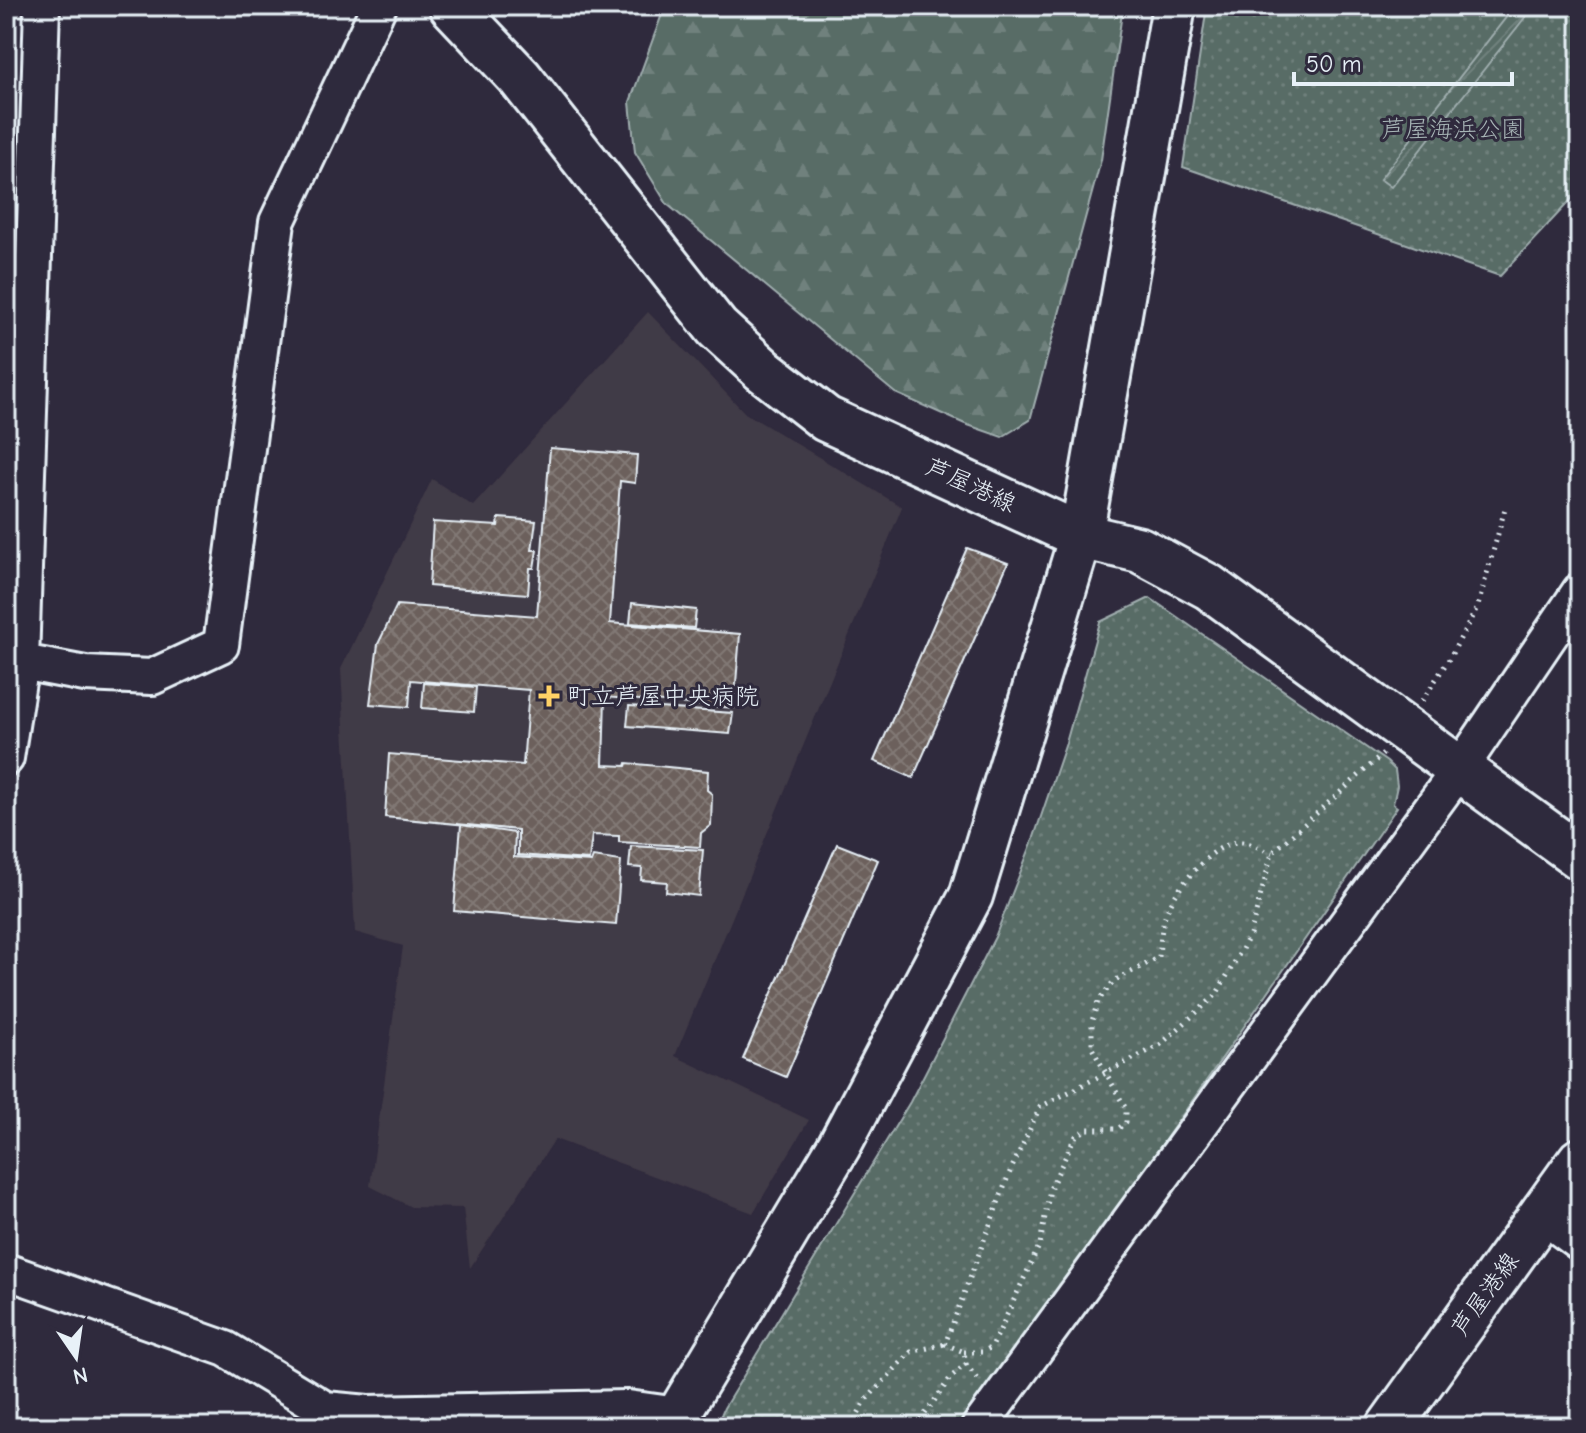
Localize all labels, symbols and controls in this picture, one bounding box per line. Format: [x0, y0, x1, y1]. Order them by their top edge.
scale bar [1294, 36, 1512, 86]
text: 50 m [1306, 50, 1362, 78]
park label: 芦屋海浜公園 [1381, 115, 1525, 143]
street label: 芦屋港線 [922, 452, 1020, 518]
place label: 町立芦屋中央病院 [567, 682, 759, 710]
marker: 町立芦屋中央病院 [538, 685, 560, 707]
street label: 芦屋港線 [1445, 1247, 1525, 1341]
north arrow [36, 1317, 116, 1397]
text: N [70, 1361, 90, 1390]

